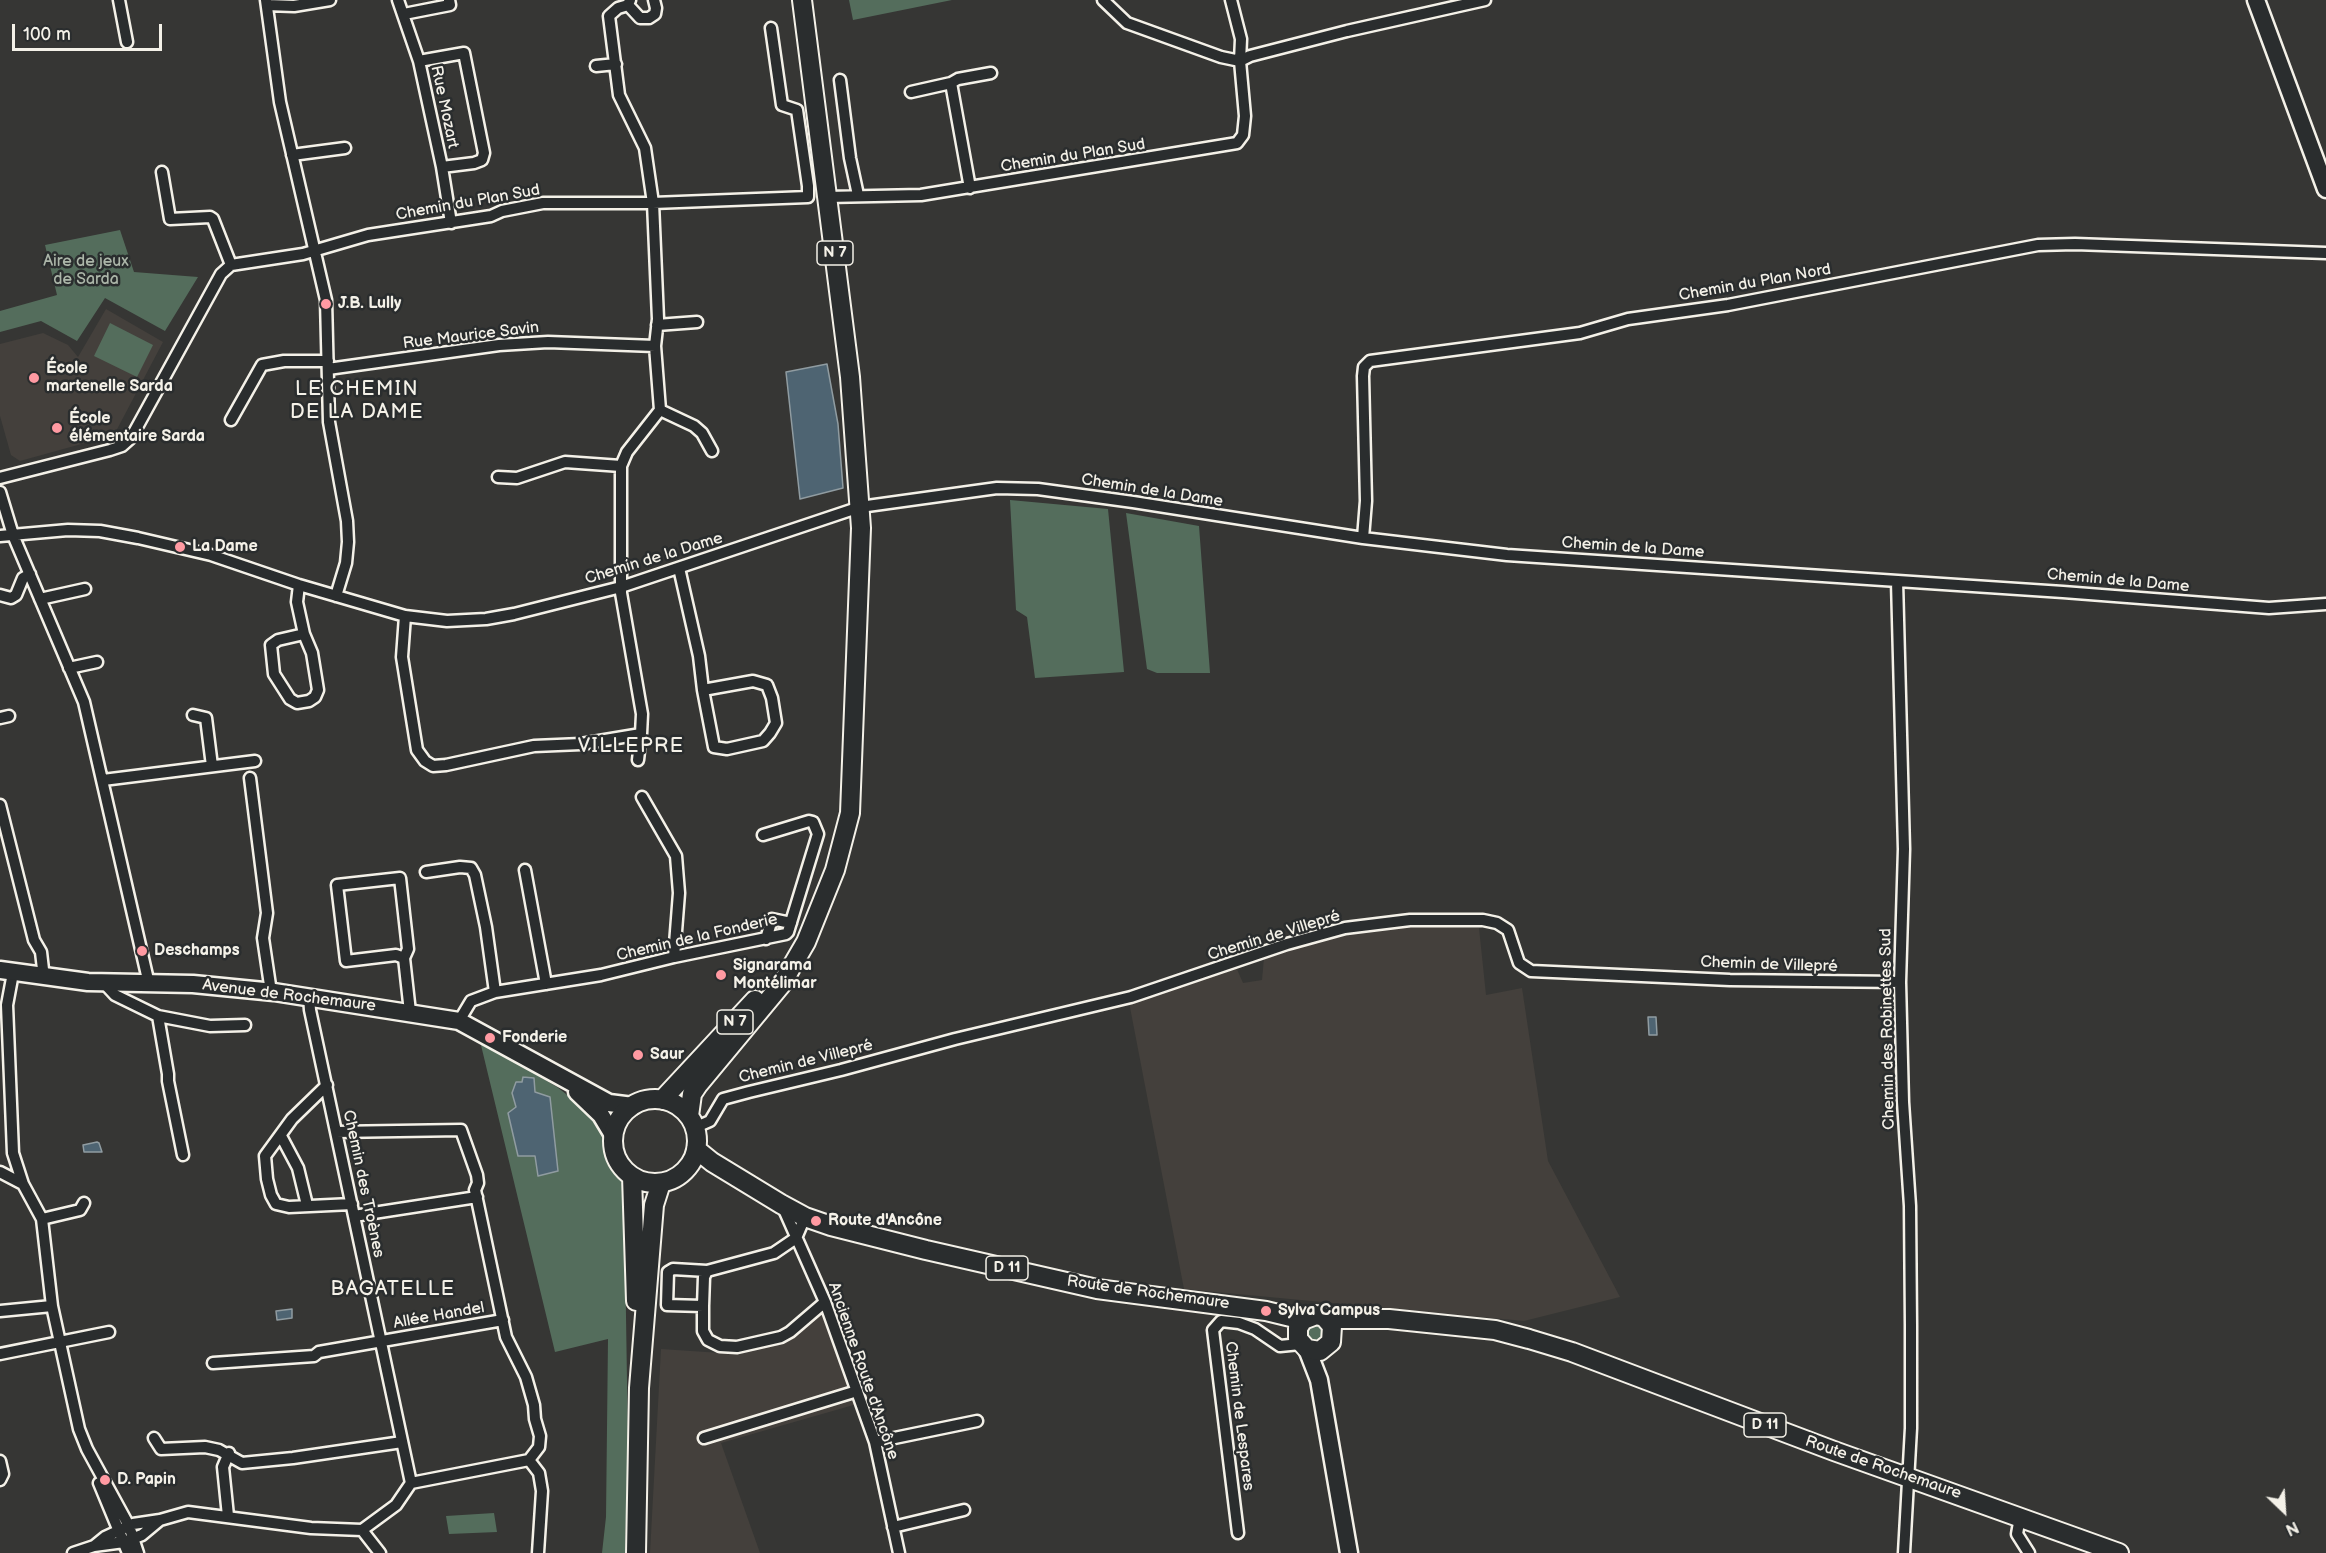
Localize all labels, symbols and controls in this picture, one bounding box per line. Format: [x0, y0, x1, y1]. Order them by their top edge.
scale bar [15, 12, 165, 50]
text: 100 m [23, 24, 71, 45]
street label: Rue Mozart [426, 64, 462, 150]
street label: Chemin du Plan Sud [999, 135, 1147, 177]
street label: Chemin du Plan Sud [394, 181, 542, 225]
road number: N 7 [817, 241, 853, 265]
park label: Aire de jeux de Sarda [43, 252, 129, 290]
street label: Chemin du Plan Nord [1677, 260, 1833, 306]
place label: J.B. Lully [338, 294, 401, 314]
marker: J.B. Lully [319, 297, 333, 311]
street label: Rue Maurice Savin [402, 318, 540, 354]
place label: École martenelle Sarda [46, 359, 173, 397]
marker: École martenelle Sarda [27, 371, 41, 385]
district label: LE CHEMIN DE LA DAME [290, 378, 424, 425]
place label: École élémentaire Sarda [69, 409, 205, 447]
marker: École élémentaire Sarda [50, 421, 64, 435]
street label: Chemin de la Dame [1080, 470, 1224, 512]
street label: Chemin de la Dame [583, 529, 725, 589]
street label: Chemin de la Dame [1561, 533, 1705, 563]
place label: La Dame [192, 537, 258, 557]
marker: La Dame [173, 540, 187, 554]
street label: Chemin de la Dame [2046, 565, 2190, 597]
district label: VILLEPRE [578, 735, 684, 759]
street label: Chemin de Villepré [1205, 907, 1343, 965]
street label: Chemin de la Fonderie [615, 910, 779, 966]
street label: Chemin des Robinettes Sud [1877, 928, 1899, 1130]
place label: Deschamps [154, 941, 240, 961]
marker: Deschamps [135, 944, 149, 958]
street label: Chemin de Villepré [1700, 953, 1838, 977]
place label: Signarama Montélimar [733, 956, 817, 994]
marker: Signarama Montélimar [714, 968, 728, 982]
street label: Avenue de Rochemaure [201, 976, 377, 1016]
road number: N 7 [717, 1010, 753, 1034]
place label: Fonderie [502, 1028, 567, 1048]
marker: Fonderie [483, 1031, 497, 1045]
street label: Chemin de Villepré [737, 1036, 875, 1088]
place label: Saur [650, 1045, 684, 1065]
marker: Saur [631, 1048, 645, 1062]
street label: Chemin des Troènes [338, 1108, 388, 1260]
place label: Route d'Ancône [828, 1211, 942, 1231]
marker: Route d'Ancône [809, 1214, 823, 1228]
road number: D 11 [986, 1256, 1028, 1280]
street label: Route de Rochemaure [1066, 1272, 1230, 1314]
district label: BAGATELLE [330, 1278, 456, 1302]
street label: Ancienne Route d'Ancône [824, 1280, 902, 1462]
street label: Allée Handel [392, 1299, 486, 1333]
place label: Sylva Campus [1278, 1301, 1380, 1321]
marker: Sylva Campus [1259, 1304, 1273, 1318]
street label: Chemin de Lespares [1220, 1340, 1258, 1492]
road number: D 11 [1744, 1413, 1786, 1437]
street label: Route de Rochemaure [1802, 1432, 1964, 1504]
place label: D. Papin [117, 1470, 176, 1490]
marker: D. Papin [98, 1473, 112, 1487]
north arrow [2254, 1481, 2314, 1541]
text: N [2282, 1517, 2301, 1539]

